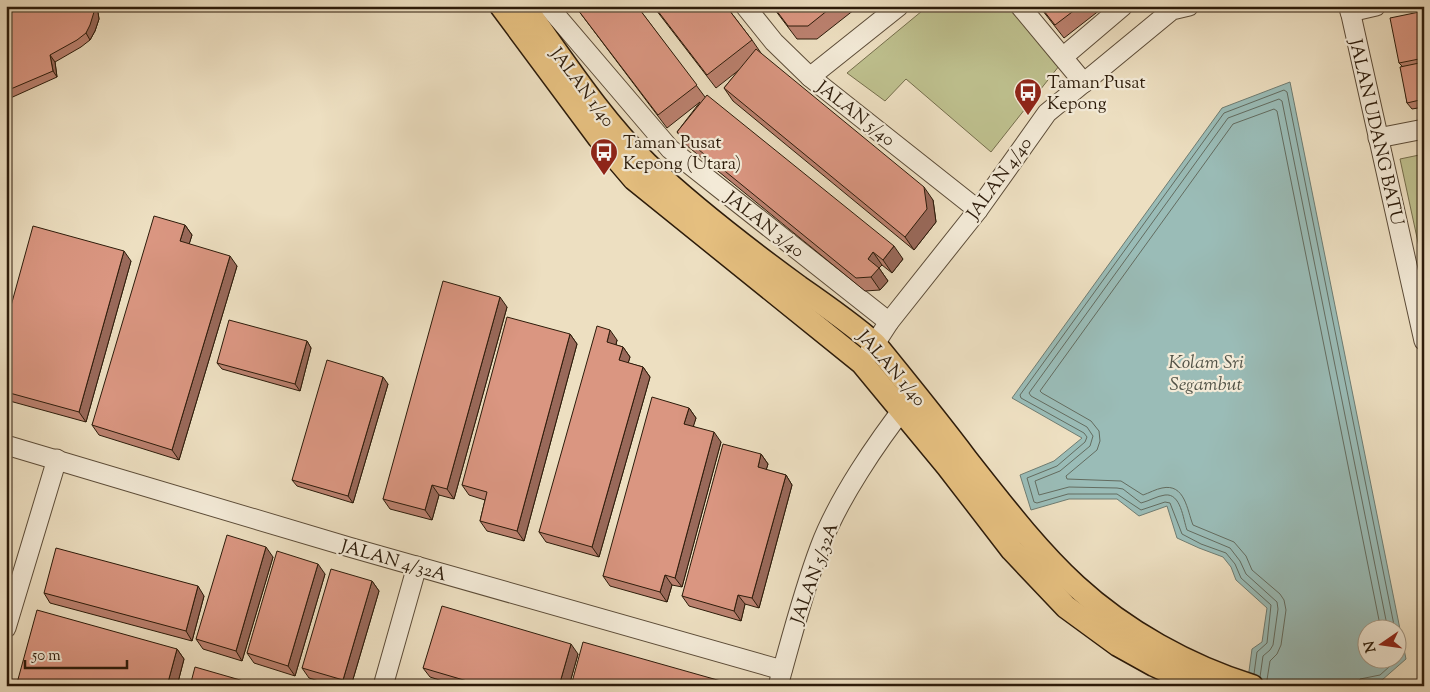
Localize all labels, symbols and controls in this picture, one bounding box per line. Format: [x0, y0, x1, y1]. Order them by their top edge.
street label: JALAN UDANG BATU [1341, 36, 1409, 228]
street label: JALAN 1/40 [542, 42, 620, 133]
place label: Taman Pusat Kepong [1047, 71, 1146, 118]
street label: JALAN 5/40 [809, 75, 900, 154]
bus stop icon: Taman Pusat Kepong [1013, 77, 1043, 116]
place label: Taman Pusat Kepong (Utara) [623, 131, 741, 178]
street label: JALAN 4/40 [961, 133, 1039, 227]
bus stop icon: Taman Pusat Kepong (Utara) [589, 137, 619, 176]
street label: JALAN 3/40 [718, 186, 809, 265]
street label: JALAN 1/40 [849, 325, 931, 413]
water label: Kolam Sri Segambut [1168, 350, 1244, 399]
street label: JALAN 5/32A [785, 519, 846, 629]
street label: JALAN 4/32A [336, 534, 450, 590]
north arrow [1358, 620, 1408, 670]
scale bar [25, 637, 128, 669]
text: N [1360, 639, 1382, 654]
text: 50 m [31, 646, 61, 667]

